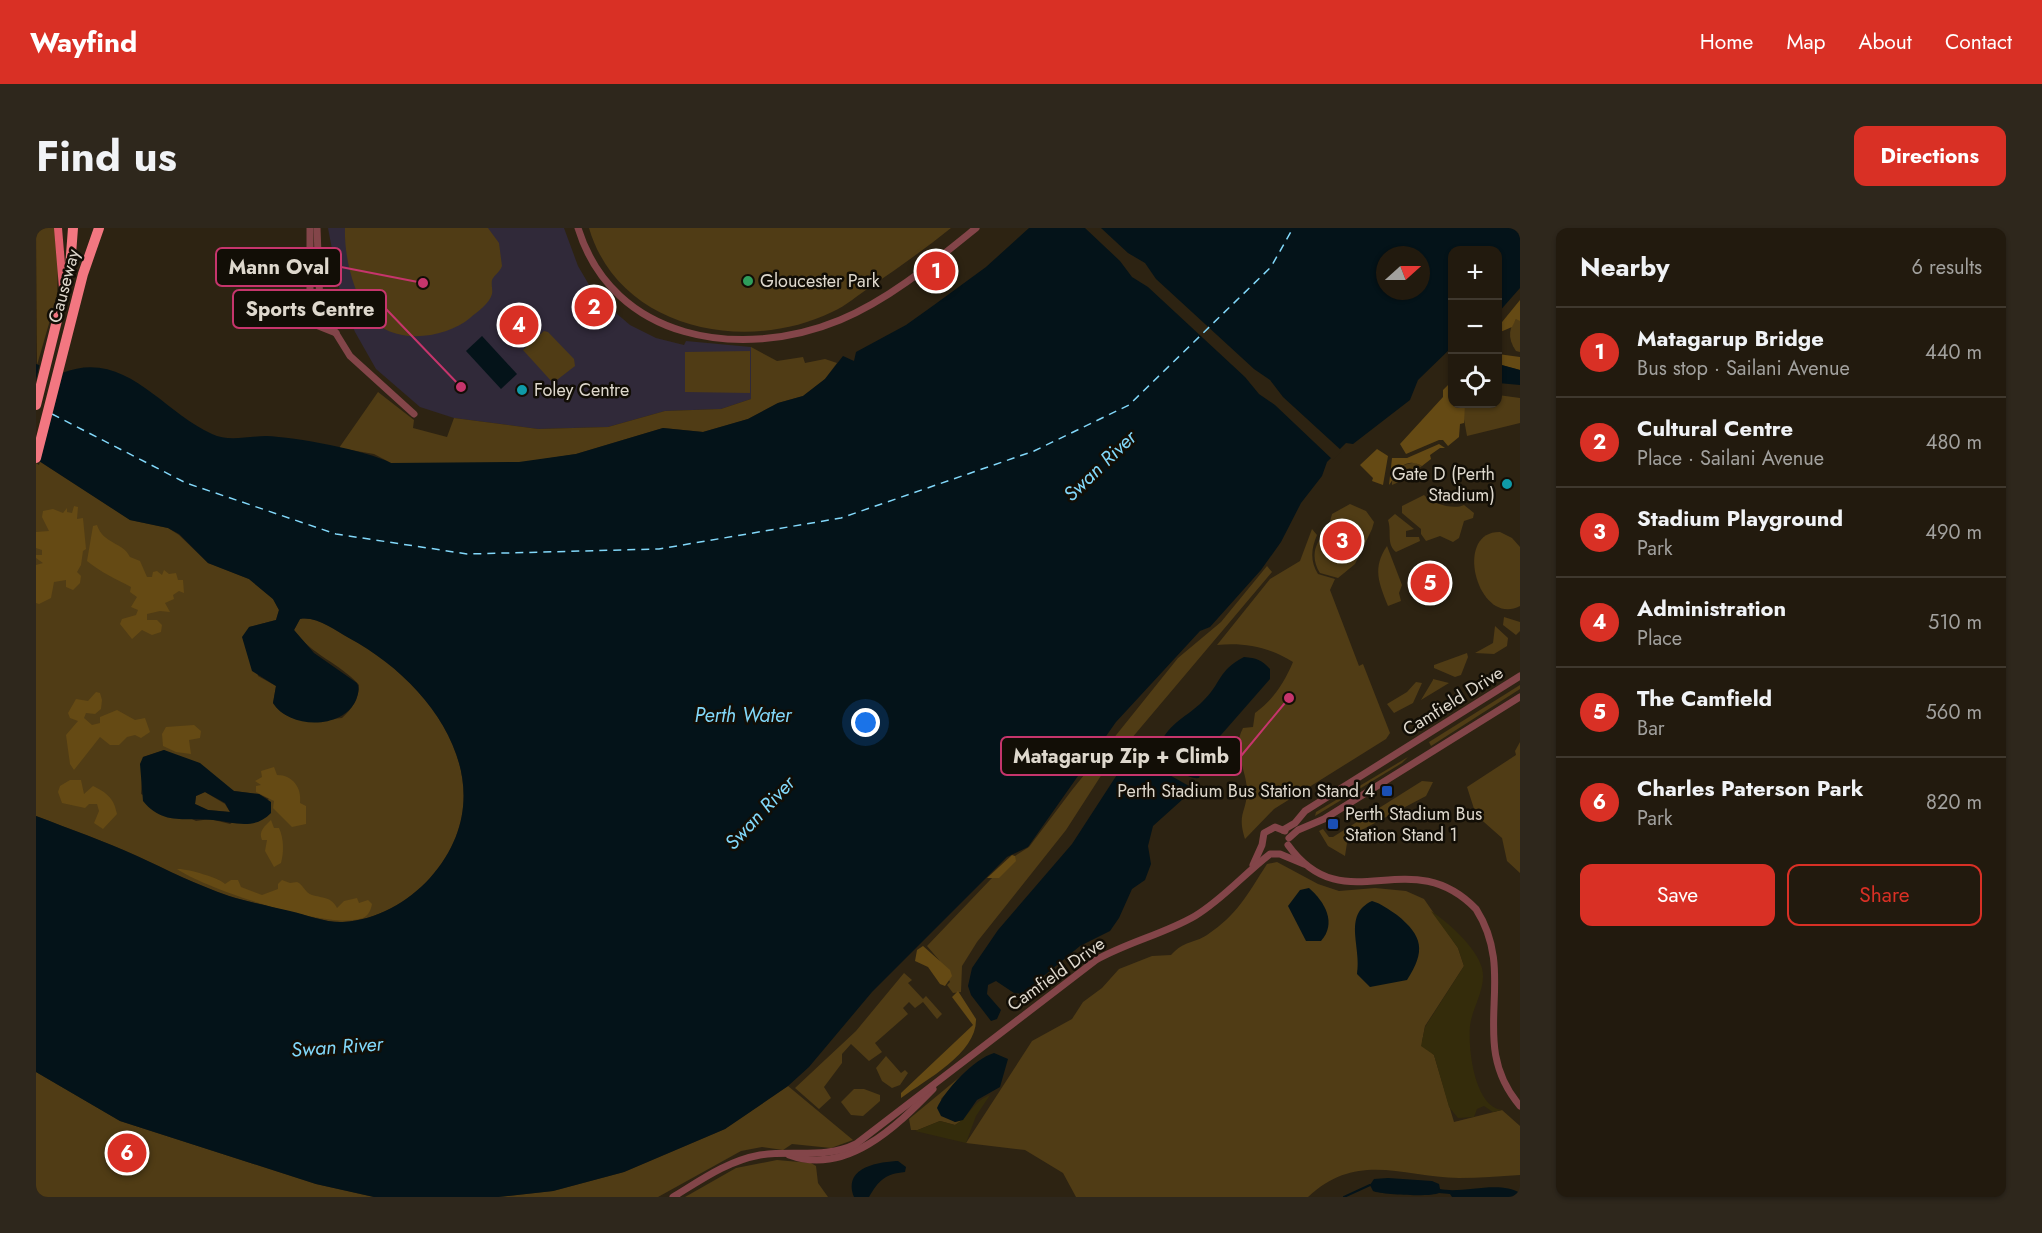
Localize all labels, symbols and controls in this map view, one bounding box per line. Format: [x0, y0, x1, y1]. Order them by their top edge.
text: Wayfind [30, 22, 137, 63]
text: Home [1700, 27, 1753, 57]
text: Map [1786, 27, 1826, 57]
text: About [1859, 27, 1912, 57]
text: Contact [1945, 27, 2012, 57]
text: Find us [36, 126, 177, 187]
button: Directions [1854, 126, 2006, 186]
street label: Causeway [42, 246, 86, 326]
north arrow [1376, 246, 1430, 300]
map controls [1448, 246, 1502, 408]
button: + [1448, 246, 1502, 300]
callout: Mann Oval [216, 248, 341, 286]
pin: 1 [916, 248, 956, 294]
text: Nearby [1580, 248, 1669, 286]
text: Mann Oval [228, 253, 330, 282]
text: 6 results [1912, 253, 1982, 282]
place label: Gloucester Park [760, 268, 880, 294]
marker: Gloucester Park [741, 274, 755, 288]
pin: 2 [574, 284, 614, 329]
callout: Sports Centre [233, 290, 386, 328]
text: Sports Centre [245, 295, 375, 324]
button: − [1448, 300, 1502, 354]
pin: 4 [500, 302, 538, 348]
text: Matagarup Bridge [1637, 322, 1824, 354]
text: 1 [1594, 338, 1605, 367]
text: 440 m [1925, 338, 1982, 367]
button: locate [1448, 354, 1502, 408]
text: Bus stop · Sailani Avenue [1637, 354, 1850, 383]
place label: Foley Centre [534, 377, 629, 403]
marker: Foley Centre [515, 383, 529, 397]
text: Cultural Centre [1637, 412, 1793, 444]
water label: Swan River [1057, 423, 1144, 508]
text: 2 [1593, 428, 1606, 457]
text: 480 m [1926, 428, 1982, 457]
text: Place · Sailani Avenue [1637, 444, 1824, 473]
place label: Gate D (Perth Stadium) [1392, 461, 1495, 508]
marker: Gate D (Perth Stadium) [1500, 477, 1514, 491]
text: Stadium Playground [1637, 502, 1843, 534]
pin: 3 [1322, 518, 1362, 564]
text: 3 [1593, 518, 1606, 547]
text: 490 m [1925, 518, 1982, 547]
text: Park [1637, 534, 1673, 563]
pin: 5 [1410, 560, 1450, 606]
text: Administration [1637, 592, 1786, 624]
text: 4 [1593, 608, 1606, 637]
text: 510 m [1928, 608, 1982, 637]
text: Place [1637, 624, 1682, 653]
street label: Camfield Drive [1398, 660, 1508, 742]
text: The Camfield [1637, 682, 1772, 714]
text: 5 [1593, 698, 1606, 727]
text: 560 m [1926, 698, 1982, 727]
water label: Perth Water [694, 701, 793, 730]
your location [851, 708, 880, 737]
text: Bar [1637, 714, 1665, 743]
callout: Matagarup Zip + Climb [1001, 737, 1241, 775]
text: Matagarup Zip + Climb [1013, 742, 1229, 771]
water label: Swan River [718, 769, 803, 856]
text: Charles Paterson Park [1637, 772, 1863, 804]
place label: Perth Stadium Bus Station Stand 4 [1117, 778, 1375, 804]
marker: Perth Stadium Bus Station Stand 4 [1380, 784, 1394, 798]
text: 6 [1593, 788, 1606, 817]
text: 820 m [1926, 788, 1982, 817]
place label: Perth Stadium Bus Station Stand 1 [1345, 801, 1482, 848]
text: Park [1637, 804, 1673, 833]
marker: Perth Stadium Bus Station Stand 1 [1326, 817, 1340, 831]
button: Save [1580, 864, 1775, 926]
button: Share [1787, 864, 1982, 926]
street label: Camfield Drive [1002, 931, 1110, 1017]
water label: Swan River [290, 1029, 385, 1065]
pin: 6 [108, 1130, 146, 1176]

